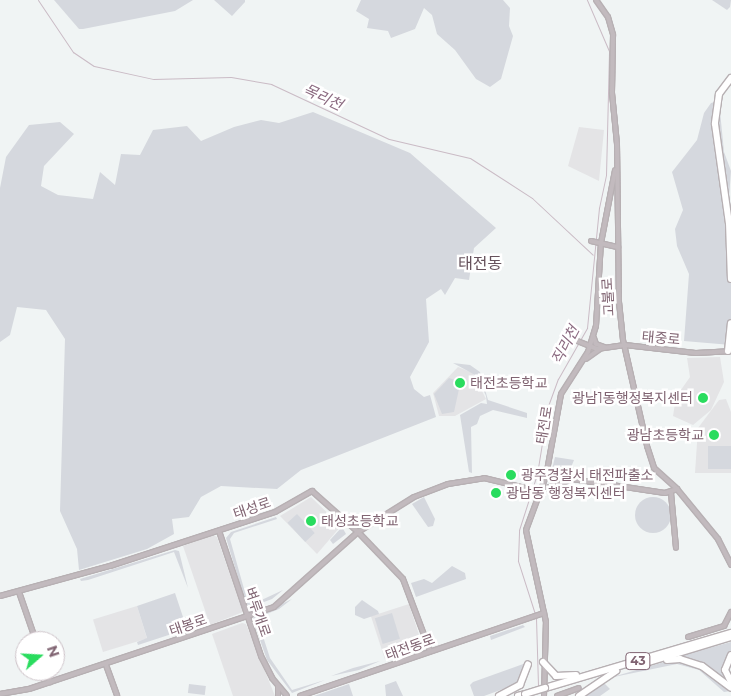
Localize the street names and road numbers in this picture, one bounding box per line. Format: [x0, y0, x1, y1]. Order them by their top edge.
street label: 고불로 [599, 277, 617, 317]
street label: 태중로 [641, 328, 681, 348]
street label: 태전로 [533, 405, 555, 445]
street label: 태성로 [231, 494, 273, 522]
street label: 벼루개로 [242, 585, 274, 639]
street label: 태봉로 [167, 611, 209, 639]
street label: 태전동로 [383, 630, 437, 664]
road number: 43 [624, 651, 652, 670]

